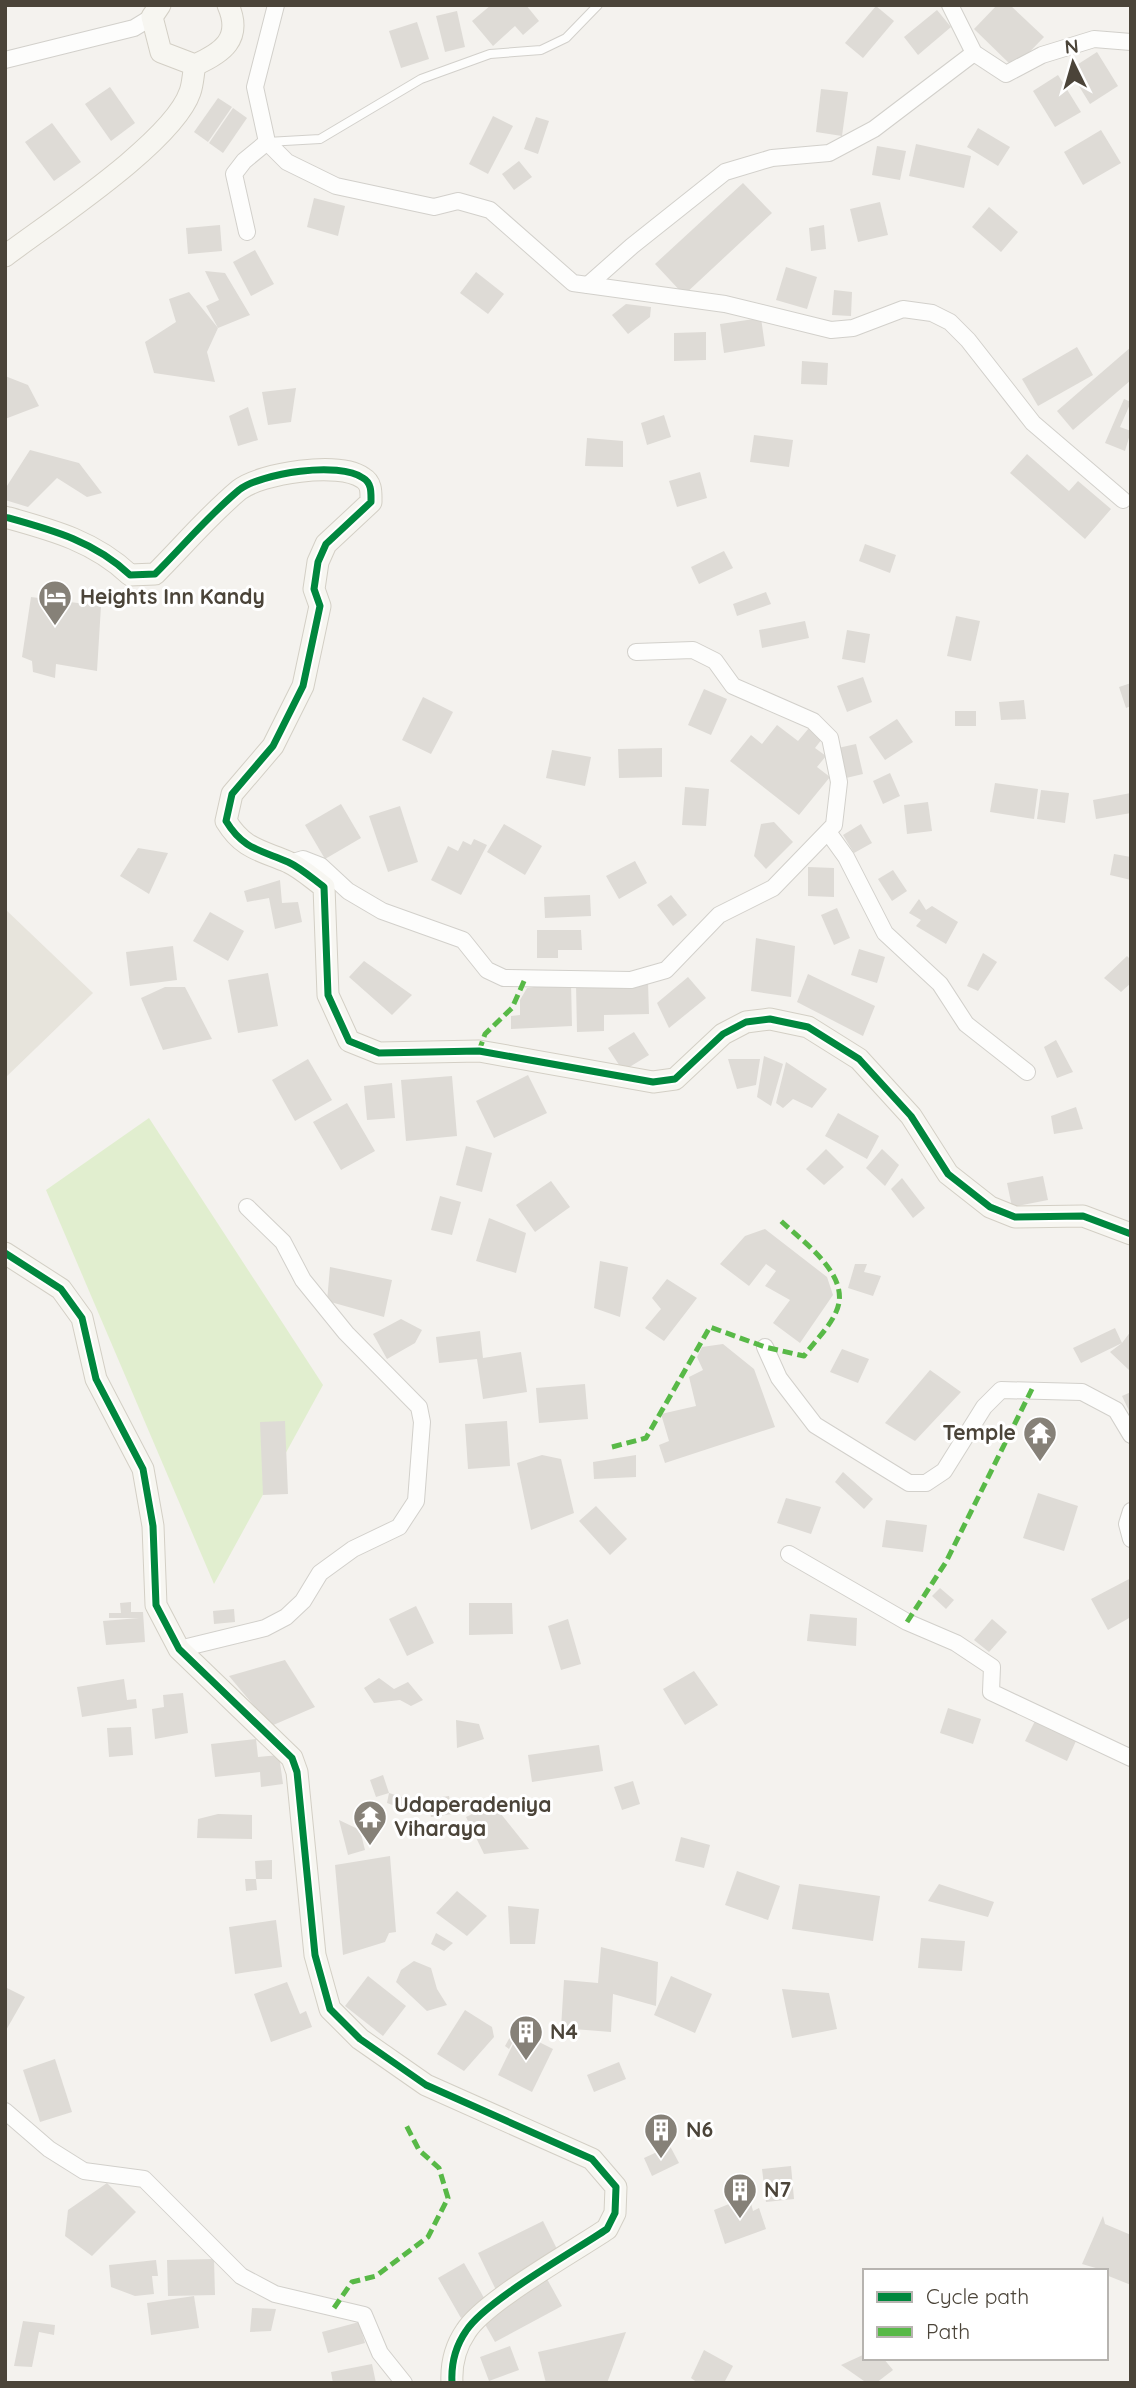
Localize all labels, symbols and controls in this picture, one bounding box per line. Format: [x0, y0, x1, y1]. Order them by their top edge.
north arrow [1038, 28, 1108, 98]
text: N [1064, 34, 1080, 59]
hotel icon: Heights Inn Kandy [36, 578, 74, 627]
place label: Heights Inn Kandy [80, 583, 265, 609]
temple icon: Temple [1021, 1414, 1059, 1463]
place label: Temple [943, 1419, 1016, 1445]
place label: Udaperadeniya Viharaya [394, 1791, 551, 1841]
temple icon: Udaperadeniya Viharaya [351, 1798, 389, 1847]
building icon: N4 [507, 2013, 545, 2062]
place label: N4 [550, 2018, 578, 2044]
building icon: N6 [642, 2111, 680, 2160]
place label: N6 [686, 2116, 713, 2142]
building icon: N7 [721, 2171, 759, 2220]
place label: N7 [764, 2176, 791, 2202]
legend [863, 2269, 1108, 2360]
text: Cycle path [926, 2283, 1029, 2309]
text: Path [926, 2318, 970, 2344]

